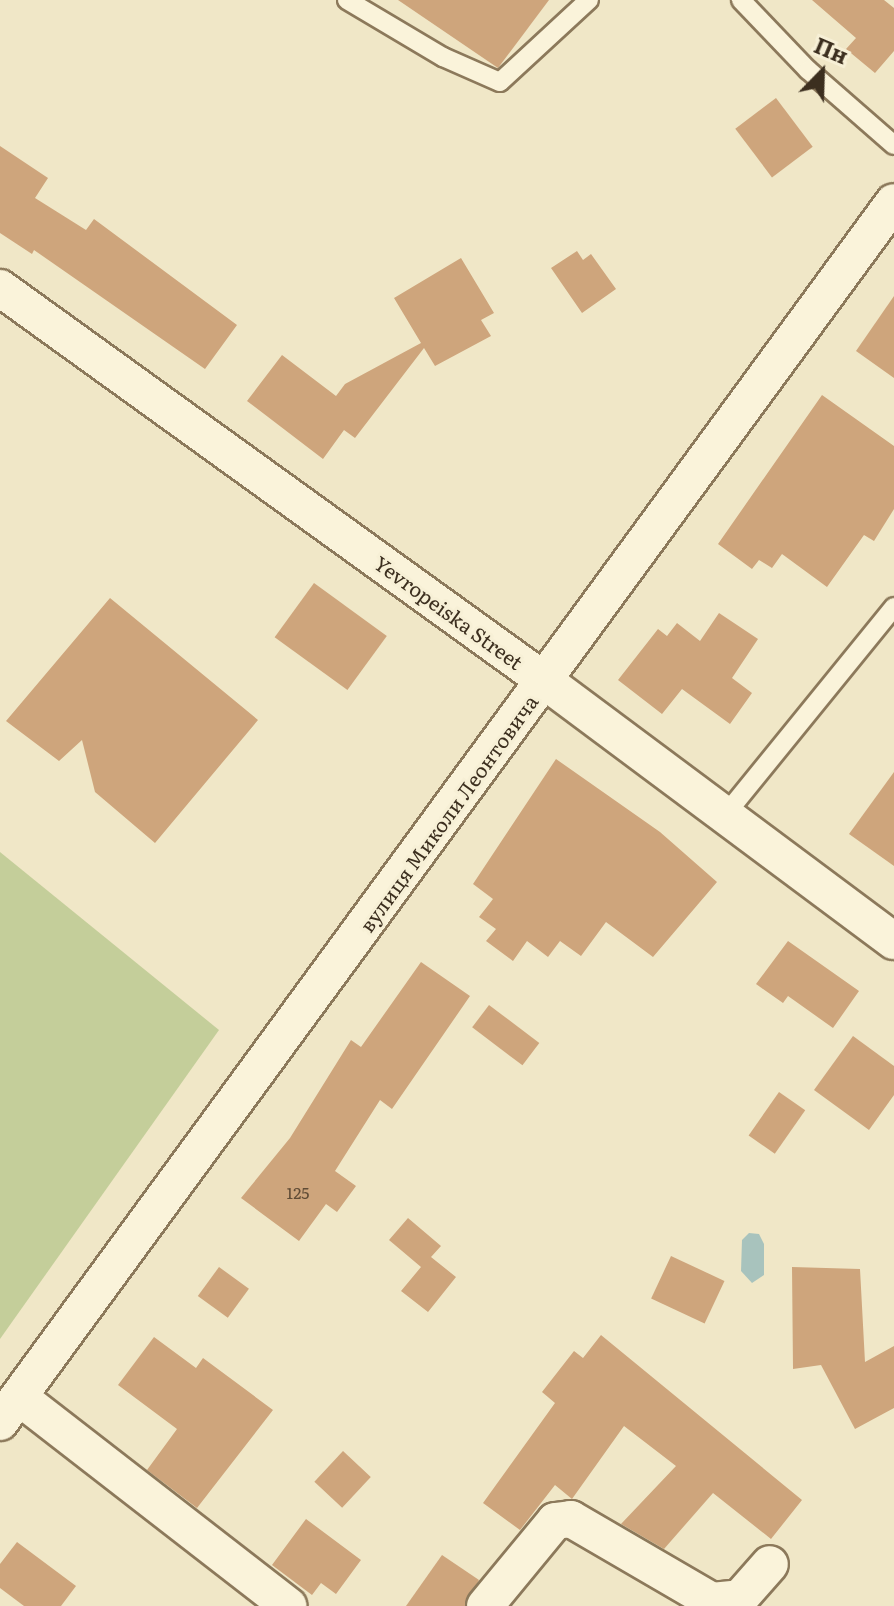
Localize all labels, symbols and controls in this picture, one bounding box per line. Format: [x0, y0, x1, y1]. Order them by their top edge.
text: Пн [809, 28, 854, 71]
north arrow [782, 32, 862, 112]
street label: Yevropeiska Street [370, 550, 528, 674]
street label: вулиця Миколи Леонтовича [354, 690, 542, 936]
house number: 125 [287, 1182, 309, 1202]

